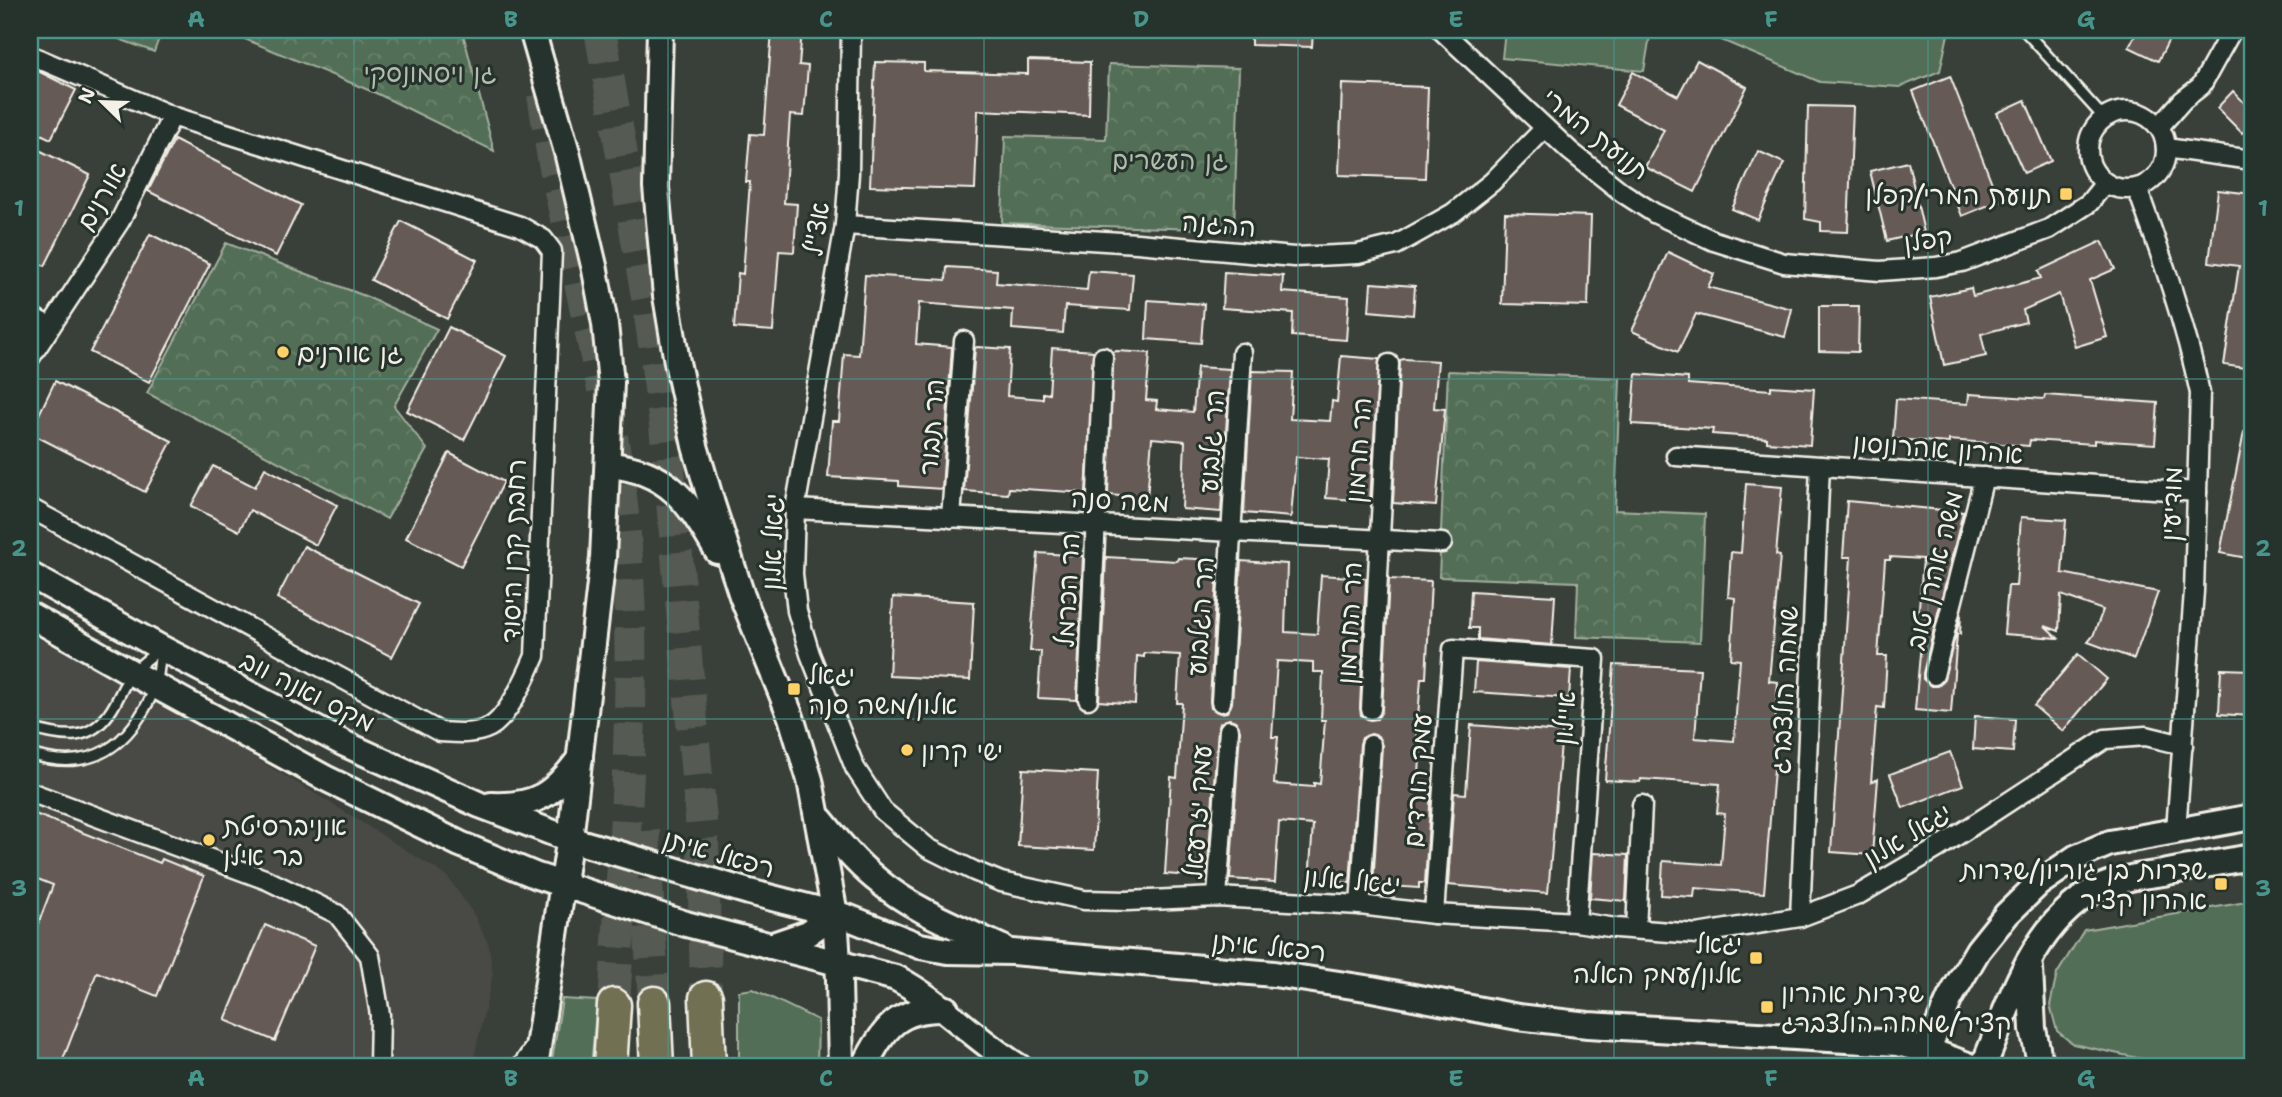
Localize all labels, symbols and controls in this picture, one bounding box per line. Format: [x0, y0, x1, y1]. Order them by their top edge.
text: A [187, 4, 205, 34]
text: B [504, 4, 518, 34]
text: C [819, 4, 833, 34]
text: D [1133, 4, 1149, 34]
text: E [1448, 4, 1464, 34]
text: F [1764, 4, 1778, 34]
text: G [2077, 4, 2096, 34]
park label: גן ויסמונסקי [364, 55, 496, 90]
north arrow [66, 66, 136, 136]
street label: תנועת המרי [1535, 80, 1657, 188]
text: N [72, 84, 101, 107]
park label: גן העשרים [1112, 142, 1228, 177]
street label: אורנים [67, 155, 135, 237]
place label: תנועת המרי/קפלן [1865, 177, 2052, 212]
marker: תנועת המרי/קפלן [2058, 186, 2074, 202]
text: 1 [14, 193, 24, 223]
text: 1 [2258, 193, 2268, 223]
street label: אצ"ל [795, 200, 837, 258]
street label: ההגנה [1180, 203, 1258, 245]
street label: קפלן [1901, 218, 1955, 260]
place label: גן אורנים [297, 335, 403, 370]
marker: גן אורנים [275, 344, 291, 360]
street label: הר תבור [910, 378, 952, 476]
street label: הר גלבוע [1190, 388, 1232, 494]
street label: הר חרמון [1337, 396, 1379, 504]
street label: אהרון אהרונסון [1851, 425, 2025, 471]
street label: רחבת קרן היסוד [492, 458, 534, 644]
street label: מודיעין [2152, 466, 2190, 542]
street label: משה סנה [1070, 480, 1170, 520]
street label: משה אהרן טוב [1897, 487, 1971, 653]
street label: יגאל אלון [753, 493, 791, 591]
street label: הר הכרמל [1047, 532, 1087, 648]
text: 2 [11, 533, 27, 563]
text: 2 [2255, 533, 2271, 563]
street label: הר הגלבוע [1178, 555, 1222, 677]
street label: הר החרמון [1328, 561, 1370, 685]
street label: שמחה הולצברג [1762, 605, 1806, 775]
street label: מקס ואנה ווב [235, 642, 381, 740]
place label: יגאל אלון/משה סנה [808, 657, 957, 722]
marker: יגאל אלון/משה סנה [786, 681, 802, 697]
street label: איילון [1545, 690, 1583, 746]
street label: עמק הורדים [1395, 712, 1439, 848]
place label: ישי קרון [921, 733, 1003, 768]
marker: ישי קרון [899, 742, 915, 758]
street label: עמק יזרעאל [1175, 743, 1219, 881]
street label: יגאל אלון [1856, 795, 1958, 875]
place label: אוניברסיטת בר אילן [221, 808, 347, 873]
street label: רפאל איתן [659, 820, 779, 886]
marker: אוניברסיטת בר אילן [201, 832, 217, 848]
place label: שדרות בן גוריון/שדרות אהרון קציר [1959, 852, 2207, 917]
street label: יגאל אלון [1302, 858, 1402, 902]
text: 3 [11, 873, 27, 903]
text: 3 [2255, 873, 2271, 903]
marker: שדרות בן גוריון/שדרות אהרון קציר [2213, 876, 2229, 892]
street label: רפאל איתן [1210, 923, 1328, 969]
place label: יגאל אלון/עמק האלה [1573, 926, 1742, 991]
marker: יגאל אלון/עמק האלה [1748, 950, 1764, 966]
place label: שדרות אהרון קציר/שמחה הולצברג [1781, 975, 2011, 1040]
marker: שדרות אהרון קציר/שמחה הולצברג [1759, 999, 1775, 1015]
text: A [187, 1063, 205, 1093]
text: B [504, 1063, 518, 1093]
text: C [819, 1063, 833, 1093]
text: D [1133, 1063, 1149, 1093]
text: E [1448, 1063, 1464, 1093]
text: F [1764, 1063, 1778, 1093]
text: G [2077, 1063, 2096, 1093]

